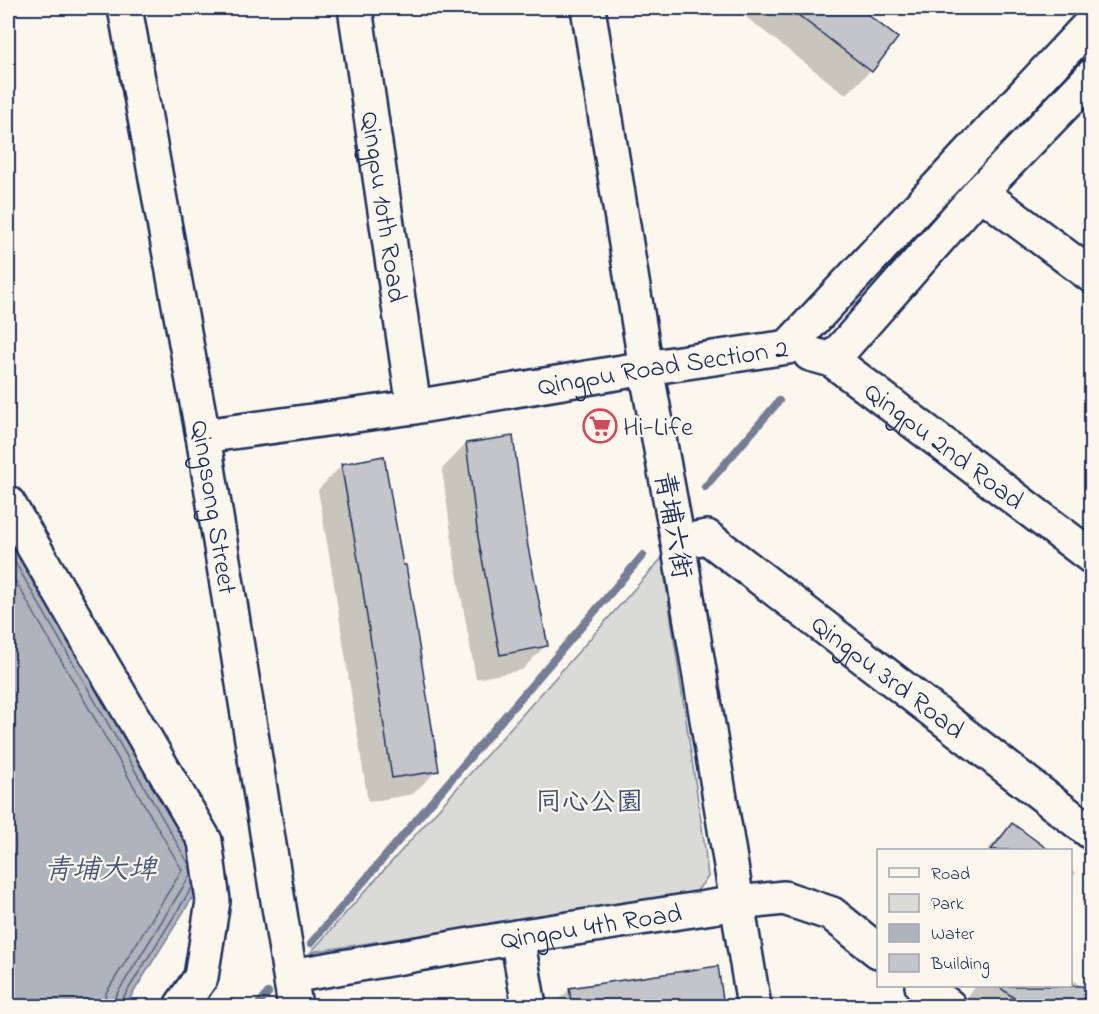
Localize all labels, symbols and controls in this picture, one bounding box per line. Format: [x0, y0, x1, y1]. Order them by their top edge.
street label: Qingpu 10th Road [349, 109, 415, 305]
street label: Qingpu Road Section 2 [535, 330, 791, 408]
street label: Qingpu 2nd Road [855, 374, 1031, 521]
supermarket icon: Hi-Life [582, 408, 618, 444]
place label: Hi-Life [623, 409, 694, 448]
street label: Qingsong Street [178, 417, 245, 597]
street label: 青埔六街 [643, 469, 700, 582]
street label: Qingpu 3rd Road [802, 607, 972, 750]
park label: 同心公園 [535, 784, 643, 823]
legend [877, 849, 1072, 987]
water label: 青埔大埤 [44, 851, 158, 892]
text: Road [931, 862, 970, 888]
text: Park [931, 892, 964, 918]
street label: Qingpu 4th Road [497, 895, 685, 962]
text: Water [931, 922, 975, 948]
text: Building [930, 952, 990, 979]

